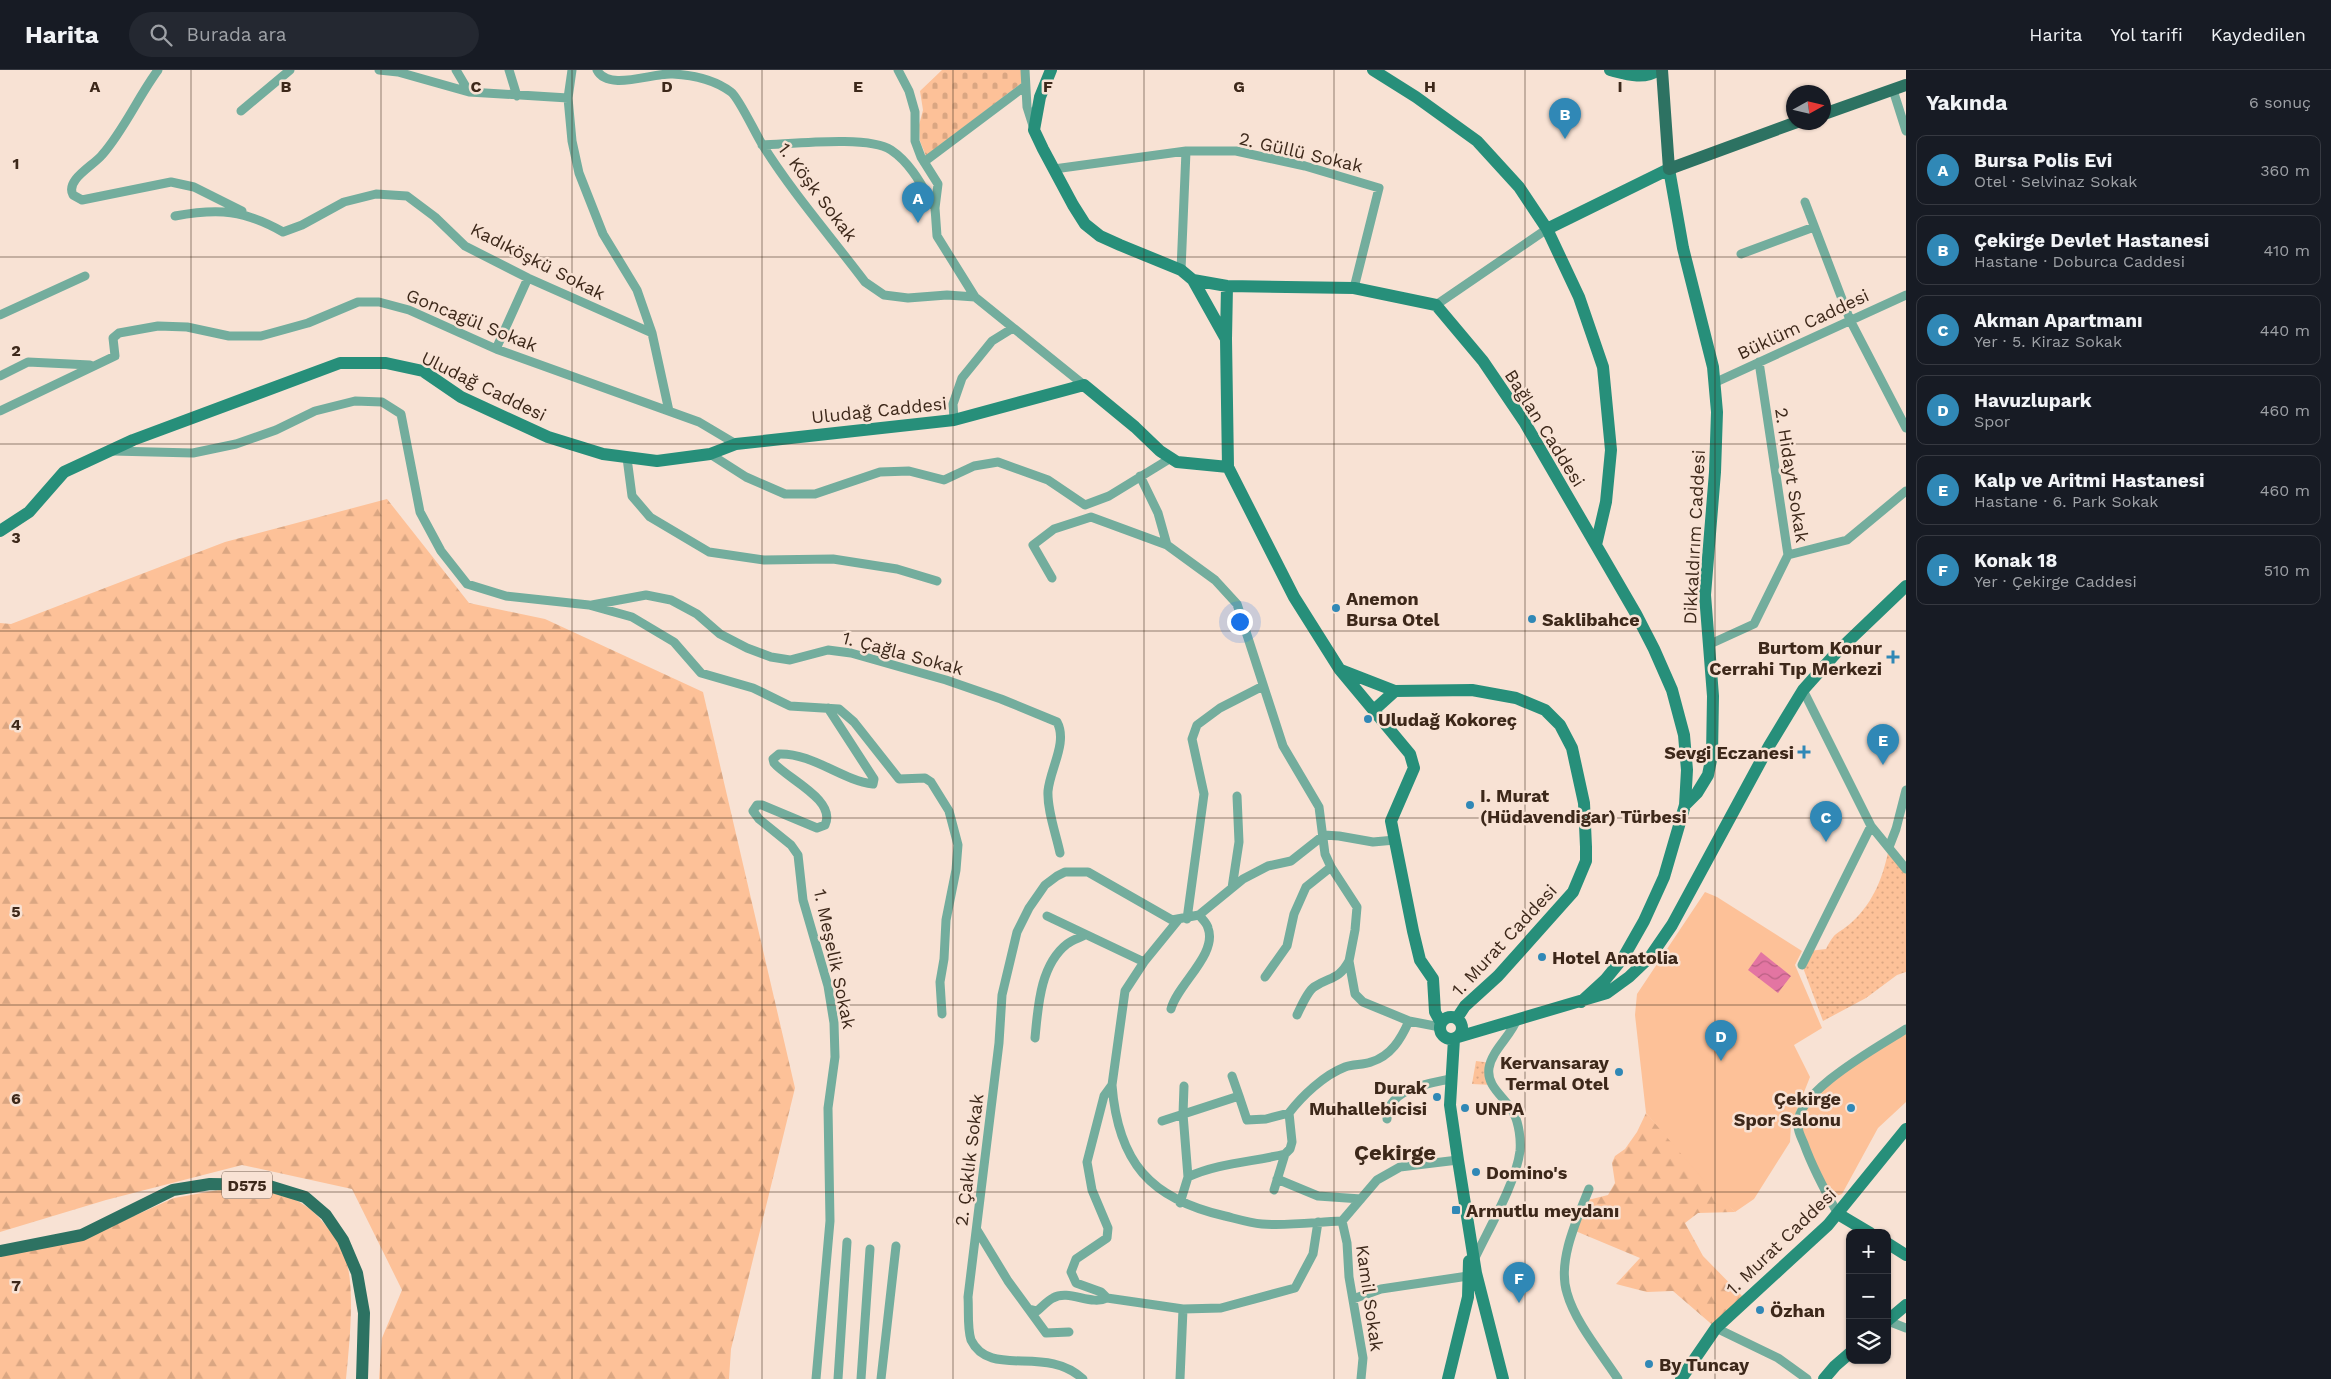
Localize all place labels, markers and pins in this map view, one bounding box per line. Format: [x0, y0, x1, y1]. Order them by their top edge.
pin: B [1549, 98, 1581, 139]
pin: A [902, 182, 934, 223]
place label: Anemon Bursa Otel [1346, 588, 1440, 630]
marker: Anemon Bursa Otel [1330, 602, 1342, 614]
place label: Saklibahce [1542, 609, 1640, 630]
marker: Saklibahce [1526, 613, 1538, 625]
place label: Burtom Konur Cerrahi Tıp Merkezi [1709, 637, 1882, 679]
marker: Burtom Konur Cerrahi Tıp Merkezi [1886, 650, 1900, 664]
place label: Uludağ Kokoreç [1378, 709, 1517, 730]
marker: Uludağ Kokoreç [1362, 713, 1374, 725]
pin: E [1867, 724, 1899, 765]
place label: Sevgi Eczanesi [1664, 742, 1794, 763]
marker: Sevgi Eczanesi [1798, 746, 1810, 758]
place label: I. Murat (Hüdavendigar) Türbesi [1480, 785, 1687, 827]
marker: I. Murat (Hüdavendigar) Türbesi [1464, 799, 1476, 811]
pin: C [1810, 801, 1842, 842]
place label: Hotel Anatolia [1552, 947, 1679, 968]
marker: Hotel Anatolia [1536, 951, 1548, 963]
pin: D [1705, 1020, 1737, 1061]
place label: Kervansaray Termal Otel [1500, 1052, 1610, 1094]
marker: Kervansaray Termal Otel [1613, 1066, 1625, 1078]
place label: Durak Muhallebicisi [1309, 1077, 1428, 1119]
place label: Çekirge Spor Salonu [1734, 1088, 1841, 1130]
marker: Durak Muhallebicisi [1431, 1091, 1443, 1103]
place label: UNPA [1475, 1098, 1525, 1119]
marker: UNPA [1459, 1102, 1471, 1114]
marker: Çekirge Spor Salonu [1845, 1102, 1857, 1114]
place label: Domino's [1486, 1162, 1568, 1183]
marker: Domino's [1470, 1166, 1482, 1178]
place label: Armutlu meydanı [1466, 1200, 1619, 1221]
marker: Armutlu meydanı [1450, 1204, 1462, 1216]
pin: F [1503, 1262, 1535, 1303]
place label: Özhan [1770, 1300, 1825, 1321]
marker: Özhan [1754, 1304, 1766, 1316]
place label: By Tuncay [1659, 1354, 1750, 1375]
marker: By Tuncay [1643, 1358, 1655, 1370]

